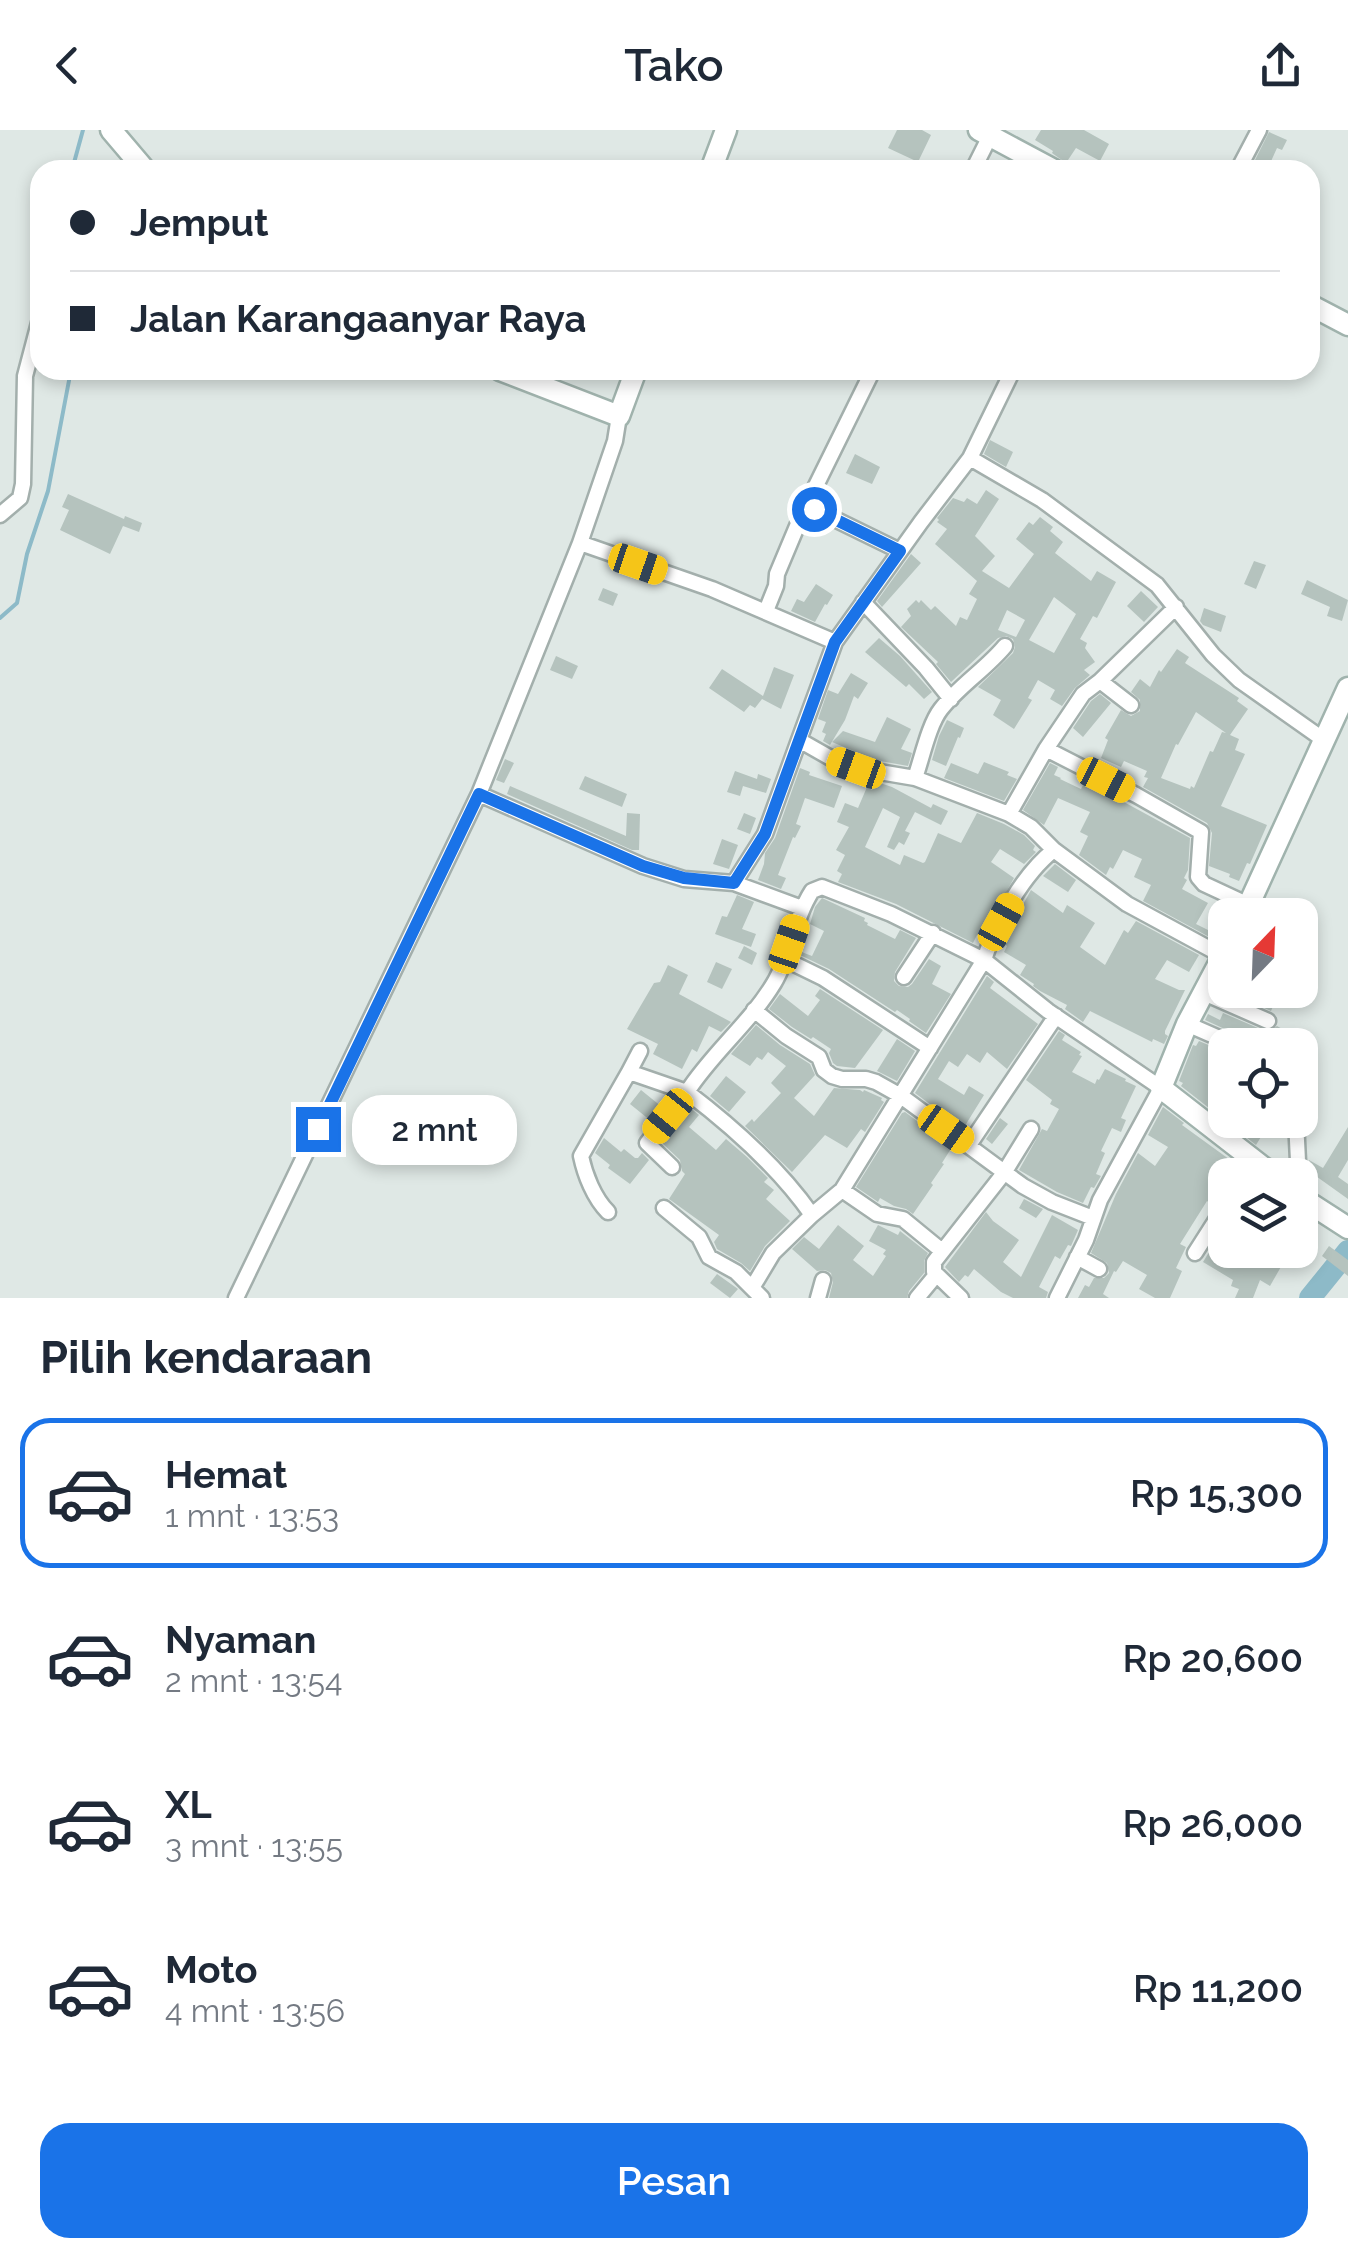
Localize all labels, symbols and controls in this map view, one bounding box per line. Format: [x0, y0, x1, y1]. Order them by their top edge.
icon: back [40, 38, 95, 93]
icon: share [1253, 38, 1308, 93]
text: Tako [624, 39, 724, 92]
text: Jemput [130, 200, 269, 245]
text: Jalan Karangaanyar Raya [130, 296, 586, 341]
route start [792, 487, 837, 532]
car [605, 540, 671, 588]
car [823, 744, 889, 792]
car [1072, 753, 1140, 807]
car [973, 888, 1029, 956]
north arrow [1208, 898, 1318, 1008]
map controls [1208, 898, 1318, 1268]
car [765, 911, 813, 977]
button: locate [1208, 1028, 1318, 1138]
car [637, 1083, 699, 1149]
callout: 2 mnt [353, 1094, 518, 1164]
car [913, 1100, 979, 1158]
route end [296, 1107, 341, 1152]
text: 2 mnt [392, 1111, 477, 1148]
button: layers [1208, 1158, 1318, 1268]
text: Pilih kendaraan [40, 1331, 372, 1384]
icon: car [45, 1448, 135, 1538]
text: Hemat [165, 1452, 287, 1497]
text: Rp 15,300 [1130, 1471, 1303, 1516]
text: 1 mnt · 13:53 [165, 1497, 339, 1534]
icon: car [45, 1613, 135, 1703]
text: Nyaman [165, 1617, 316, 1662]
text: Rp 20,600 [1122, 1636, 1303, 1681]
text: 2 mnt · 13:54 [165, 1662, 343, 1699]
icon: car [45, 1778, 135, 1868]
text: XL [165, 1782, 212, 1827]
text: Rp 26,000 [1122, 1801, 1303, 1846]
text: 3 mnt · 13:55 [165, 1827, 343, 1864]
icon: car [45, 1943, 135, 2033]
text: Moto [165, 1947, 258, 1992]
text: Rp 11,200 [1133, 1966, 1303, 2011]
text: 4 mnt · 13:56 [165, 1992, 345, 2029]
button: Pesan [40, 2123, 1308, 2238]

